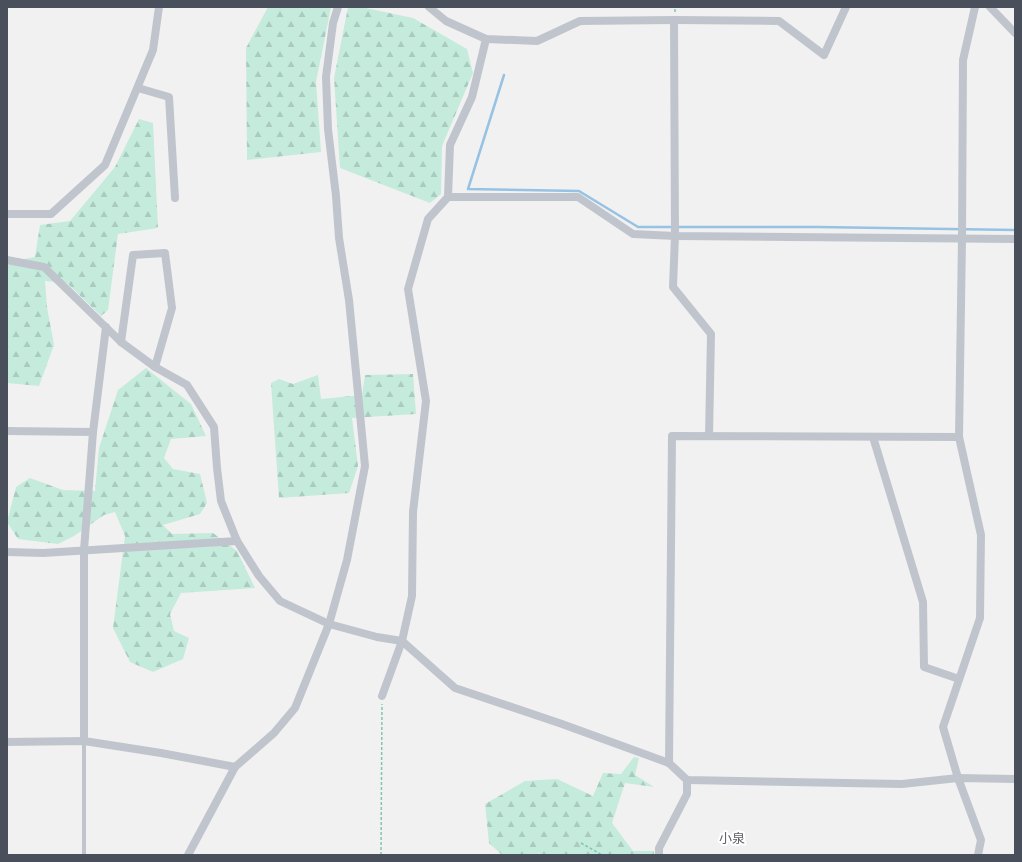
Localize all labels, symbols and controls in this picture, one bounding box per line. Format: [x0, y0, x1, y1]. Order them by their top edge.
district label: 小泉 [719, 828, 745, 848]

